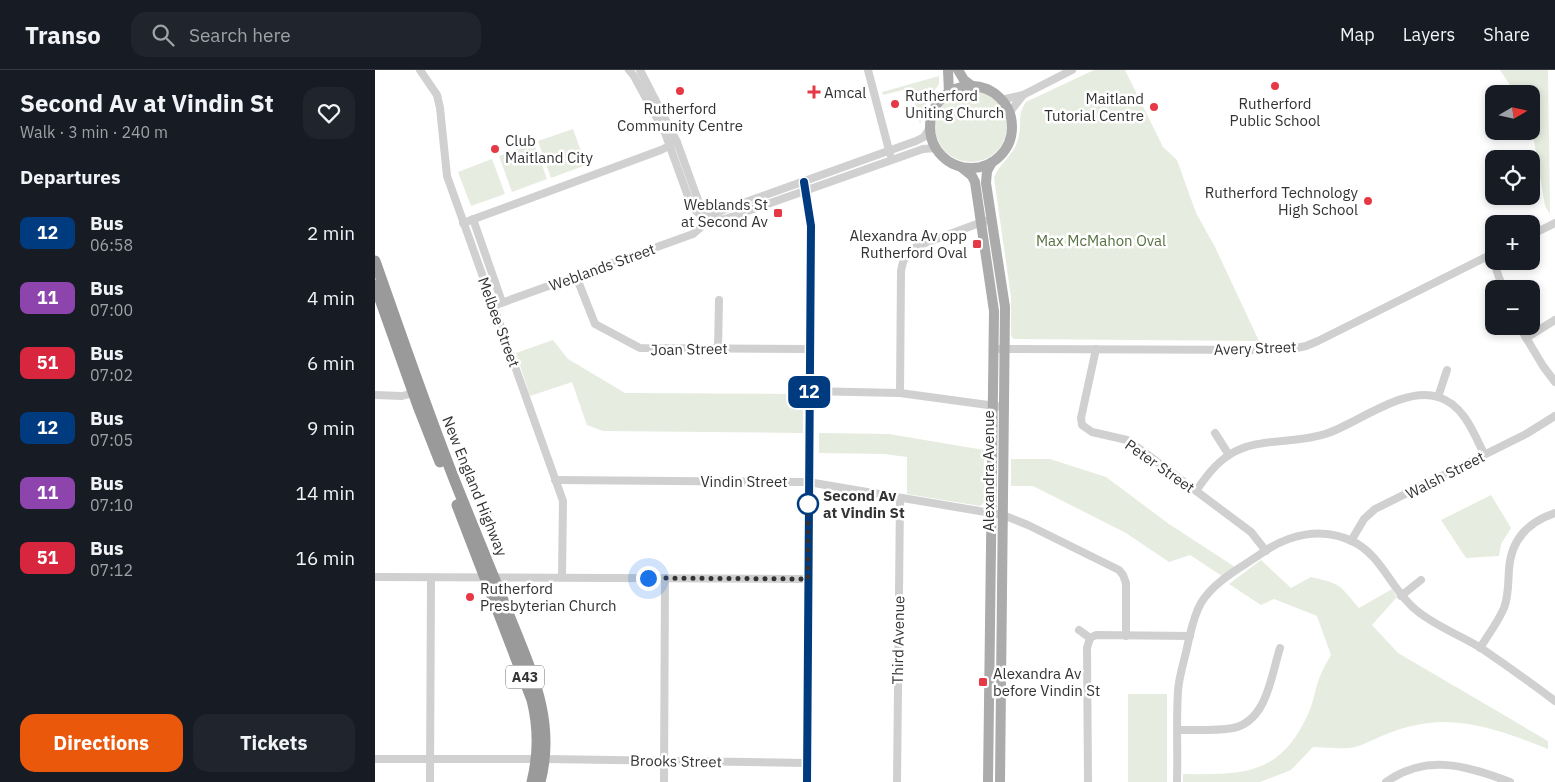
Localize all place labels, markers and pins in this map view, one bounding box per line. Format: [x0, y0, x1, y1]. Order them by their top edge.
marker: Rutherford Public School [1269, 80, 1281, 92]
place label: Amcal [824, 83, 866, 102]
marker: Rutherford Community Centre [674, 85, 686, 97]
marker: Amcal [808, 86, 820, 98]
place label: Rutherford Uniting Church [905, 86, 1004, 122]
place label: Maitland Tutorial Centre [1044, 89, 1144, 125]
place label: Rutherford Public School [1230, 94, 1320, 130]
marker: Rutherford Uniting Church [889, 98, 901, 110]
place label: Rutherford Community Centre [617, 99, 743, 135]
marker: Maitland Tutorial Centre [1148, 101, 1160, 113]
place label: Club Maitland City [505, 131, 593, 167]
marker: Club Maitland City [489, 143, 501, 155]
place label: Rutherford Technology High School [1205, 183, 1359, 219]
place label: Weblands St at Second Av [681, 195, 769, 231]
marker: Rutherford Technology High School [1362, 195, 1374, 207]
marker: Weblands St at Second Av [772, 207, 784, 219]
place label: Alexandra Av opp Rutherford Oval [849, 226, 967, 262]
marker: Alexandra Av opp Rutherford Oval [971, 238, 983, 250]
place label: Second Av at Vindin St [823, 486, 905, 522]
marker: Second Av at Vindin St [797, 493, 819, 515]
place label: Rutherford Presbyterian Church [480, 579, 617, 615]
marker: Rutherford Presbyterian Church [464, 591, 476, 603]
place label: Alexandra Av before Vindin St [993, 664, 1100, 700]
marker: Alexandra Av before Vindin St [977, 676, 989, 688]

